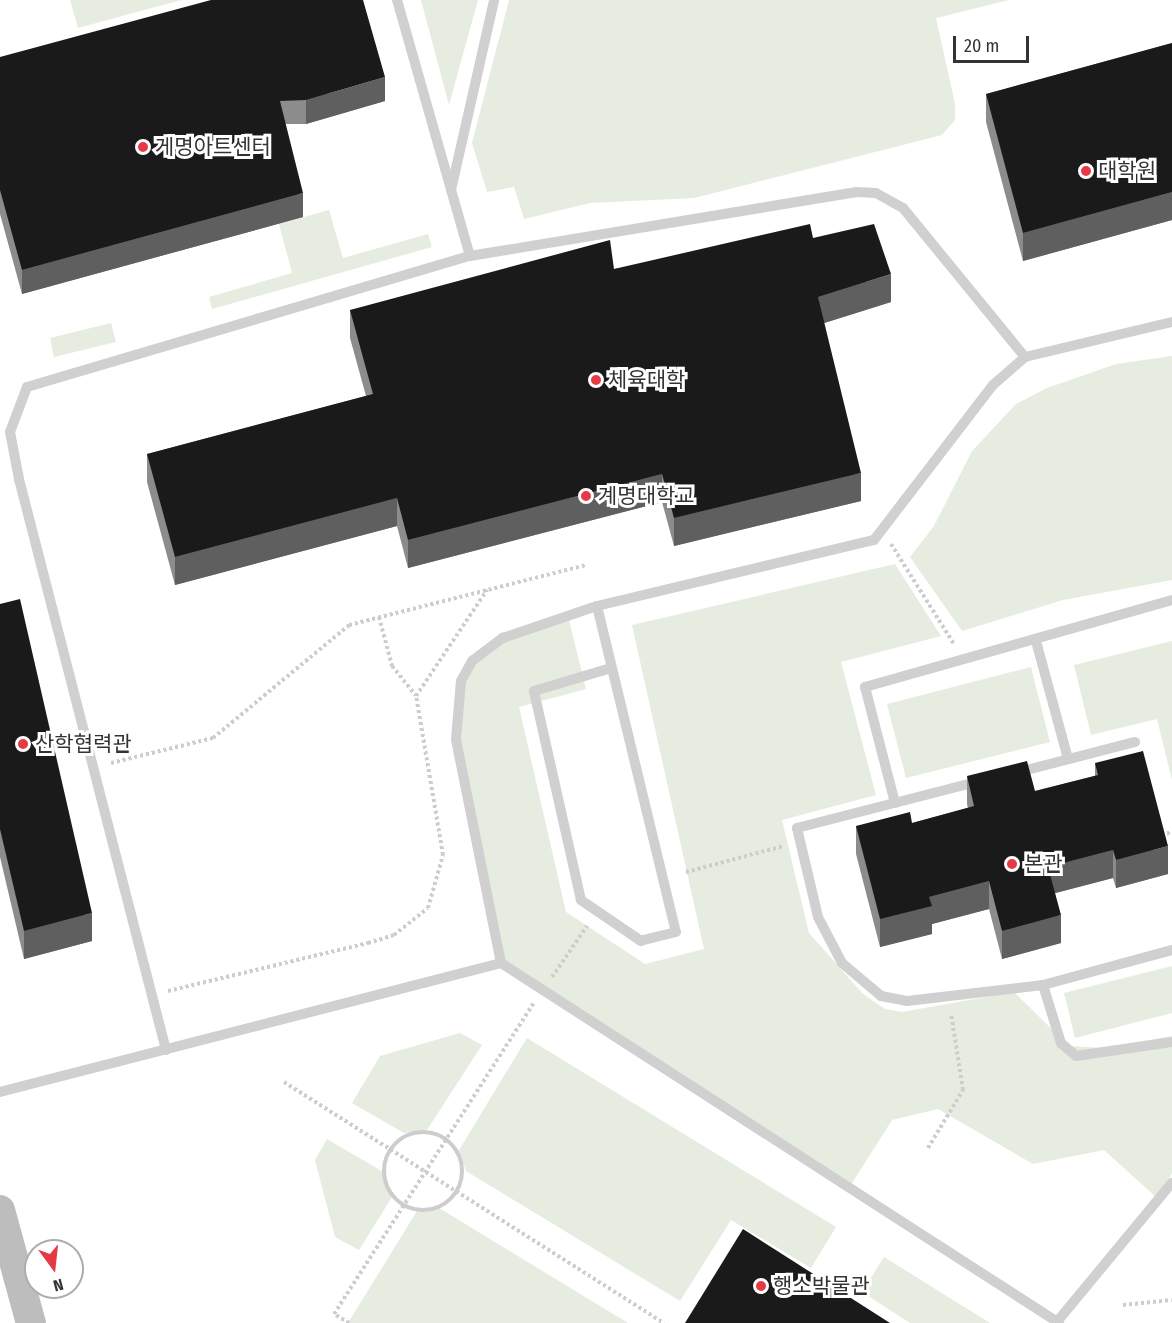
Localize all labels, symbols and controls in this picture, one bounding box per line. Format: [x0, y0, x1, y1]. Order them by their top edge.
scale bar [956, 24, 1032, 62]
text: 20 m [964, 35, 999, 57]
place label: 게명아트센터 [155, 134, 271, 160]
marker: 게명아트센터 [136, 140, 150, 154]
place label: 대학원 [1098, 158, 1156, 184]
marker: 대학원 [1079, 164, 1093, 178]
place label: 체육대학 [608, 367, 685, 393]
marker: 체육대학 [589, 373, 603, 387]
place label: 계명대학교 [598, 483, 695, 509]
marker: 계명대학교 [579, 489, 593, 503]
place label: 산학협력관 [35, 731, 132, 757]
marker: 산학협력관 [16, 737, 30, 751]
place label: 본관 [1024, 851, 1063, 877]
marker: 본관 [1005, 857, 1019, 871]
north arrow [24, 1239, 84, 1299]
place label: 행소박물관 [773, 1273, 870, 1299]
text: N [51, 1275, 65, 1295]
marker: 행소박물관 [754, 1279, 768, 1293]

